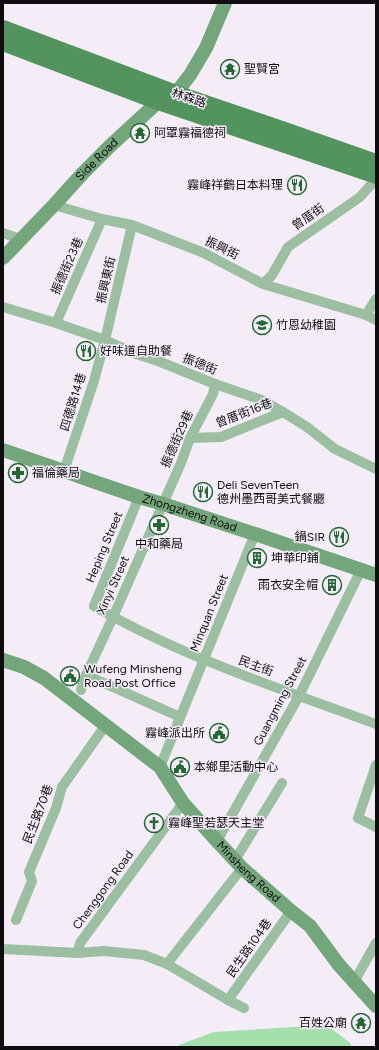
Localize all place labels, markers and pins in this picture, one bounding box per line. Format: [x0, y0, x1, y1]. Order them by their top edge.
temple icon: 聖賢宮 [219, 58, 241, 80]
place label: 聖賢宮 [244, 62, 280, 76]
temple icon: 阿罩霧福德祠 [129, 122, 151, 144]
place label: 阿罩霧福德祠 [154, 126, 226, 140]
restaurant icon: 霧峰祥鶴日本料理 [286, 174, 308, 196]
place label: 霧峰祥鶴日本料理 [187, 178, 283, 192]
school or university icon: 竹恩幼稚園 [251, 314, 273, 336]
place label: 竹恩幼稚園 [276, 318, 336, 332]
restaurant icon: 好味道自助餐 [75, 340, 97, 362]
place label: 好味道自助餐 [100, 344, 172, 358]
pharmacy icon: 福倫藥局 [7, 462, 29, 484]
place label: 福倫藥局 [32, 466, 80, 480]
place label: Deli SevenTeen 德州墨西哥美式餐廳 [217, 478, 325, 506]
restaurant icon: Deli SevenTeen 德州墨西哥美式餐廳 [192, 481, 214, 503]
pharmacy icon: 中和藥局 [148, 514, 170, 536]
restaurant icon: 鍋SIR [328, 526, 350, 548]
place label: 鍋SIR [295, 530, 325, 544]
place label: 中和藥局 [135, 537, 183, 551]
building icon: 坤華印鋪 [246, 547, 268, 569]
place label: 坤華印鋪 [271, 551, 319, 565]
building icon: 雨衣安全帽 [321, 574, 343, 596]
place label: 雨衣安全帽 [258, 578, 318, 592]
place label: Wufeng Minsheng Road Post Office [84, 662, 182, 690]
public building icon: Wufeng Minsheng Road Post Office [59, 665, 81, 687]
public building icon: 霧峰派出所 [208, 722, 230, 744]
place label: 霧峰派出所 [145, 726, 205, 740]
public building icon: 本鄉里活動中心 [169, 756, 191, 778]
place label: 本鄉里活動中心 [194, 760, 278, 774]
church icon: 霧峰聖若瑟天主堂 [143, 812, 165, 834]
place label: 霧峰聖若瑟天主堂 [168, 816, 264, 830]
temple icon: 百姓公廟 [350, 1012, 372, 1034]
place label: 百姓公廟 [299, 1016, 347, 1030]

